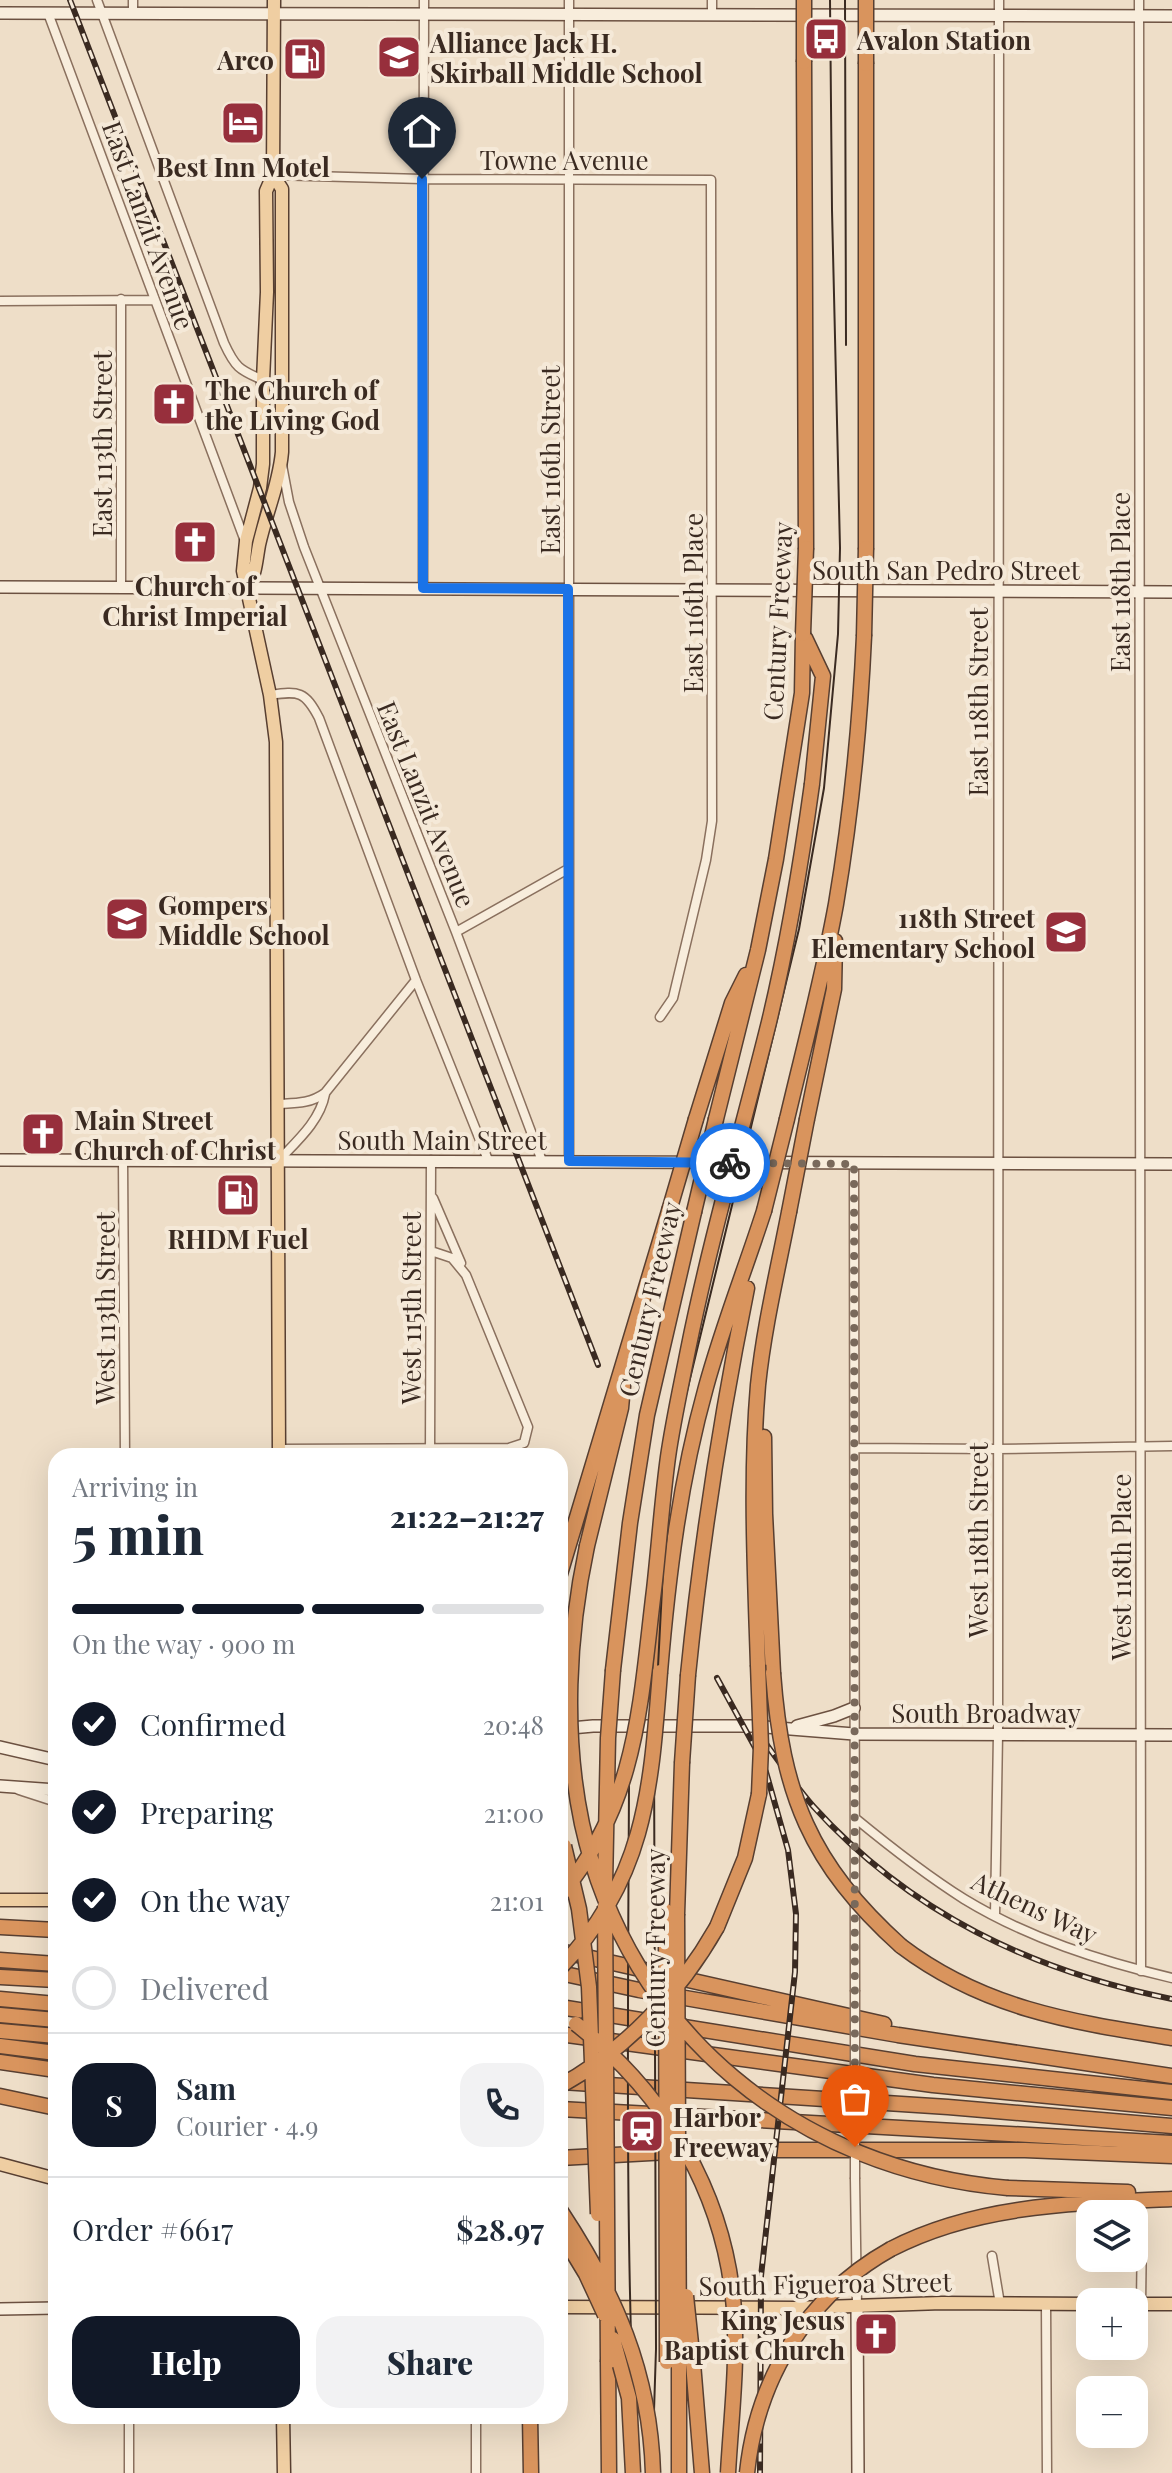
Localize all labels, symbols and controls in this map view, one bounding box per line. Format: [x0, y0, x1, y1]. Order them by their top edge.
bus stop icon: Avalon Station [802, 15, 850, 63]
place label: Avalon Station [856, 22, 1031, 57]
place label: Alliance Jack H. Skirball Middle School [429, 25, 703, 90]
school or university icon: Alliance Jack H. Skirball Middle School [375, 33, 423, 81]
fuel station icon: Arco [281, 35, 329, 83]
place label: Arco [216, 42, 274, 77]
pin [388, 97, 456, 179]
hotel icon: Best Inn Motel [219, 99, 267, 147]
icon: home [400, 109, 444, 153]
street label: East Lanzit Avenue [95, 116, 203, 334]
street label: Towne Avenue [479, 142, 649, 177]
place label: Best Inn Motel [156, 149, 330, 184]
street label: East 113th Street [84, 350, 119, 537]
street label: East 116th Street [532, 365, 567, 555]
place label: The Church of the Living God [204, 372, 381, 437]
church icon: The Church of the Living God [150, 380, 198, 428]
street label: East 118th Place [1102, 492, 1137, 672]
street label: East 116th Place [675, 513, 710, 693]
church icon: Church of Christ Imperial [171, 518, 219, 566]
street label: Century Freeway [754, 521, 800, 721]
street label: South San Pedro Street [812, 552, 1081, 587]
place label: Church of Christ Imperial [102, 568, 288, 633]
street label: East 118th Street [960, 607, 995, 797]
street label: East Lanzit Avenue [370, 696, 484, 912]
place label: Gompers Middle School [158, 887, 329, 952]
school or university icon: Gompers Middle School [103, 895, 151, 943]
place label: 118th Street Elementary School [811, 900, 1036, 965]
school or university icon: 118th Street Elementary School [1042, 908, 1090, 956]
place label: Main Street Church of Christ [74, 1102, 277, 1167]
church icon: Main Street Church of Christ [19, 1110, 67, 1158]
street label: South Main Street [337, 1122, 547, 1157]
courier [690, 1123, 770, 1203]
icon: bike [708, 1141, 752, 1185]
fuel station icon: RHDM Fuel [214, 1171, 262, 1219]
street label: Century Freeway [610, 1198, 688, 1400]
street label: West 113th Street [87, 1211, 122, 1406]
street label: West 115th Street [393, 1211, 428, 1405]
place label: RHDM Fuel [167, 1221, 309, 1256]
street label: West 118th Street [960, 1442, 995, 1639]
text: Arriving in [72, 1469, 198, 1504]
street label: West 118th Place [1103, 1474, 1138, 1661]
text: 21:22–21:27 [390, 1496, 544, 1536]
text: 5 min [72, 1499, 204, 1568]
text: On the way · 900 m [72, 1626, 295, 1661]
street label: South Broadway [891, 1695, 1081, 1730]
icon: check [72, 1702, 116, 1746]
text: Confirmed [140, 1704, 286, 1744]
text: 20:48 [483, 1707, 544, 1742]
icon: check [72, 1790, 116, 1834]
text: Preparing [140, 1792, 273, 1832]
text: 21:00 [484, 1795, 544, 1830]
street label: Century Freeway [637, 1848, 672, 2048]
street label: Athens Way [966, 1862, 1104, 1951]
icon: check [72, 1878, 116, 1922]
text: On the way [140, 1880, 290, 1920]
text: 21:01 [490, 1883, 544, 1918]
text: Delivered [140, 1968, 269, 2008]
button: phone [460, 2063, 544, 2147]
pin [821, 2065, 889, 2147]
text: Sam [176, 2068, 236, 2108]
icon: bag [833, 2077, 877, 2121]
text: S [105, 2085, 123, 2125]
place label: Harbor Freeway [673, 2099, 774, 2164]
station icon: Harbor Freeway [618, 2107, 666, 2155]
text: Courier · 4.9 [176, 2108, 318, 2143]
map controls [1076, 2200, 1148, 2448]
button: layers [1076, 2200, 1148, 2272]
text: Order #6617 [72, 2209, 233, 2249]
text: $28.97 [456, 2209, 544, 2249]
street label: South Figueroa Street [698, 2263, 953, 2303]
button: + [1076, 2288, 1148, 2360]
place label: King Jesus Baptist Church [664, 2302, 845, 2367]
church icon: King Jesus Baptist Church [852, 2310, 900, 2358]
button: Help [72, 2316, 300, 2408]
button: Share [316, 2316, 544, 2408]
button: − [1076, 2376, 1148, 2448]

